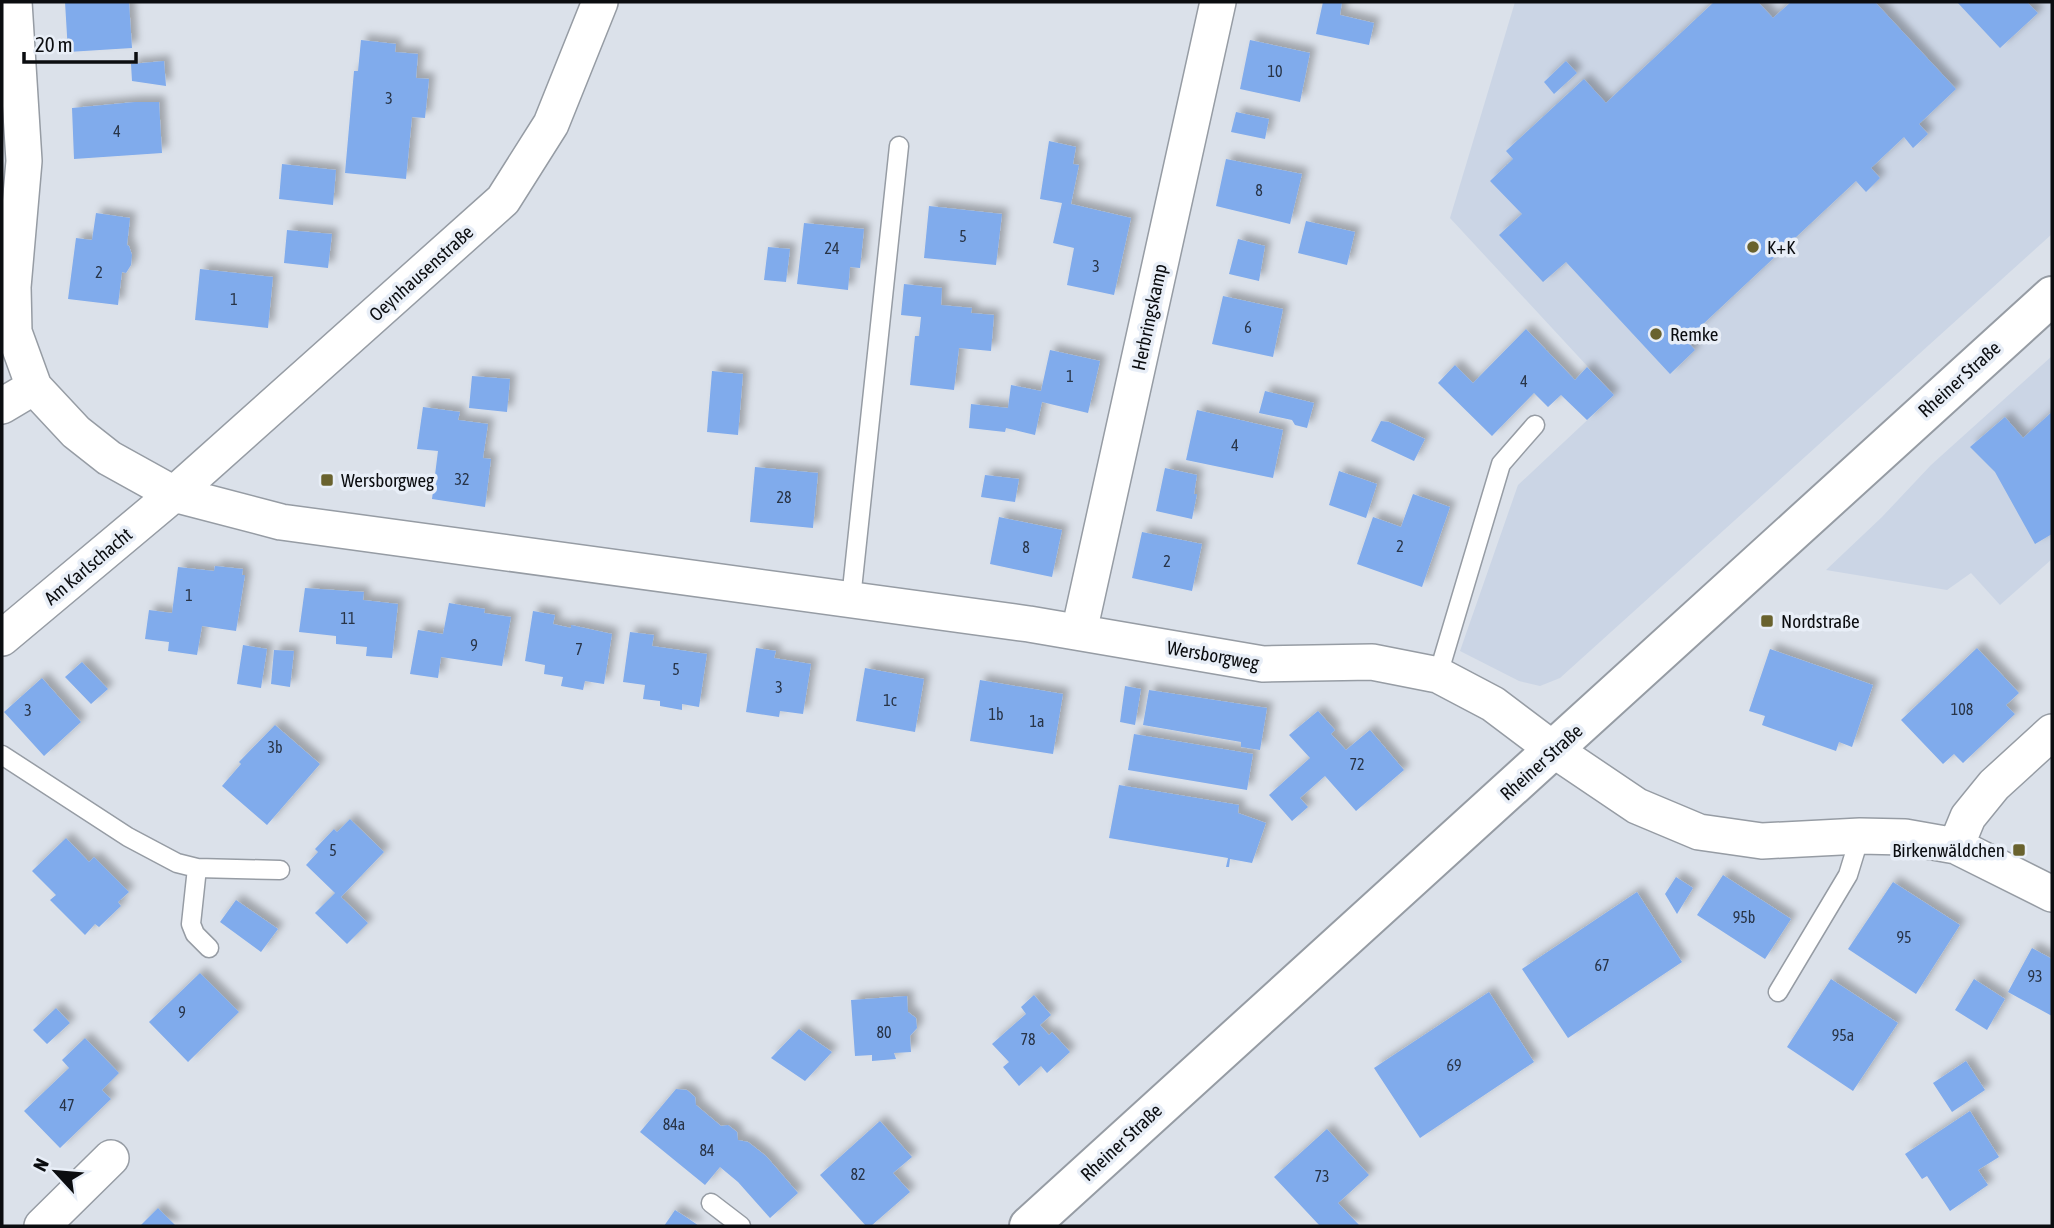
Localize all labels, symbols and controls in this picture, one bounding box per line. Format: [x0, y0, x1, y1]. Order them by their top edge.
scale bar [24, 21, 136, 65]
text: 20 m [35, 32, 73, 56]
house number: 10 [1267, 62, 1283, 80]
house number: 3 [385, 89, 393, 107]
house number: 4 [113, 122, 121, 140]
house number: 8 [1255, 181, 1263, 199]
street label: Oeynhausenstraße [365, 221, 477, 325]
house number: 5 [959, 227, 967, 245]
place label: K+K [1767, 236, 1796, 258]
house number: 24 [824, 239, 840, 257]
marker: K+K [1745, 239, 1761, 255]
house number: 3 [1092, 257, 1100, 275]
street label: Herbringskamp [1127, 262, 1171, 372]
house number: 2 [95, 263, 103, 281]
house number: 1 [230, 290, 238, 308]
house number: 6 [1244, 318, 1252, 336]
place label: Remke [1670, 323, 1718, 345]
marker: Remke [1648, 326, 1664, 342]
street label: Rheiner Straße [1913, 336, 2005, 422]
house number: 1 [1066, 367, 1074, 385]
house number: 4 [1520, 372, 1528, 390]
house number: 4 [1231, 436, 1239, 454]
place label: Wersborgweg [341, 469, 435, 491]
house number: 32 [454, 470, 470, 488]
marker: Wersborgweg [319, 472, 335, 488]
house number: 28 [776, 488, 792, 506]
street label: Am Karlschacht [40, 523, 136, 609]
house number: 2 [1396, 537, 1404, 555]
house number: 8 [1022, 538, 1030, 556]
house number: 2 [1163, 552, 1171, 570]
house number: 1 [185, 586, 193, 604]
house number: 11 [340, 609, 356, 627]
place label: Nordstraße [1781, 610, 1860, 632]
marker: Nordstraße [1759, 613, 1775, 629]
house number: 9 [470, 636, 478, 654]
street label: Wersborgweg [1165, 636, 1262, 674]
house number: 7 [575, 640, 583, 658]
house number: 5 [672, 660, 680, 678]
house number: 3 [775, 678, 783, 696]
house number: 1c [883, 691, 897, 709]
house number: 108 [1951, 700, 1973, 718]
house number: 3 [24, 701, 32, 719]
house number: 1b [988, 705, 1004, 723]
house number: 1a [1030, 712, 1044, 730]
street label: Rheiner Straße [1495, 719, 1587, 805]
house number: 3b [267, 738, 283, 756]
house number: 72 [1349, 755, 1365, 773]
place label: Birkenwäldchen [1892, 839, 2005, 861]
house number: 5 [329, 841, 337, 859]
marker: Birkenwäldchen [2011, 842, 2027, 858]
house number: 95b [1733, 908, 1755, 926]
house number: 95 [1896, 928, 1912, 946]
house number: 67 [1594, 956, 1610, 974]
house number: 93 [2027, 967, 2043, 985]
house number: 9 [178, 1003, 186, 1021]
house number: 80 [876, 1023, 892, 1041]
house number: 95a [1832, 1026, 1854, 1044]
house number: 78 [1020, 1030, 1036, 1048]
house number: 69 [1446, 1056, 1462, 1074]
house number: 47 [59, 1096, 75, 1114]
street label: Rheiner Straße [1076, 1099, 1166, 1185]
house number: 84a [663, 1115, 685, 1133]
north arrow [21, 1137, 91, 1207]
house number: 84 [699, 1141, 715, 1159]
text: N [28, 1155, 53, 1174]
house number: 82 [850, 1165, 866, 1183]
house number: 73 [1314, 1167, 1330, 1185]

